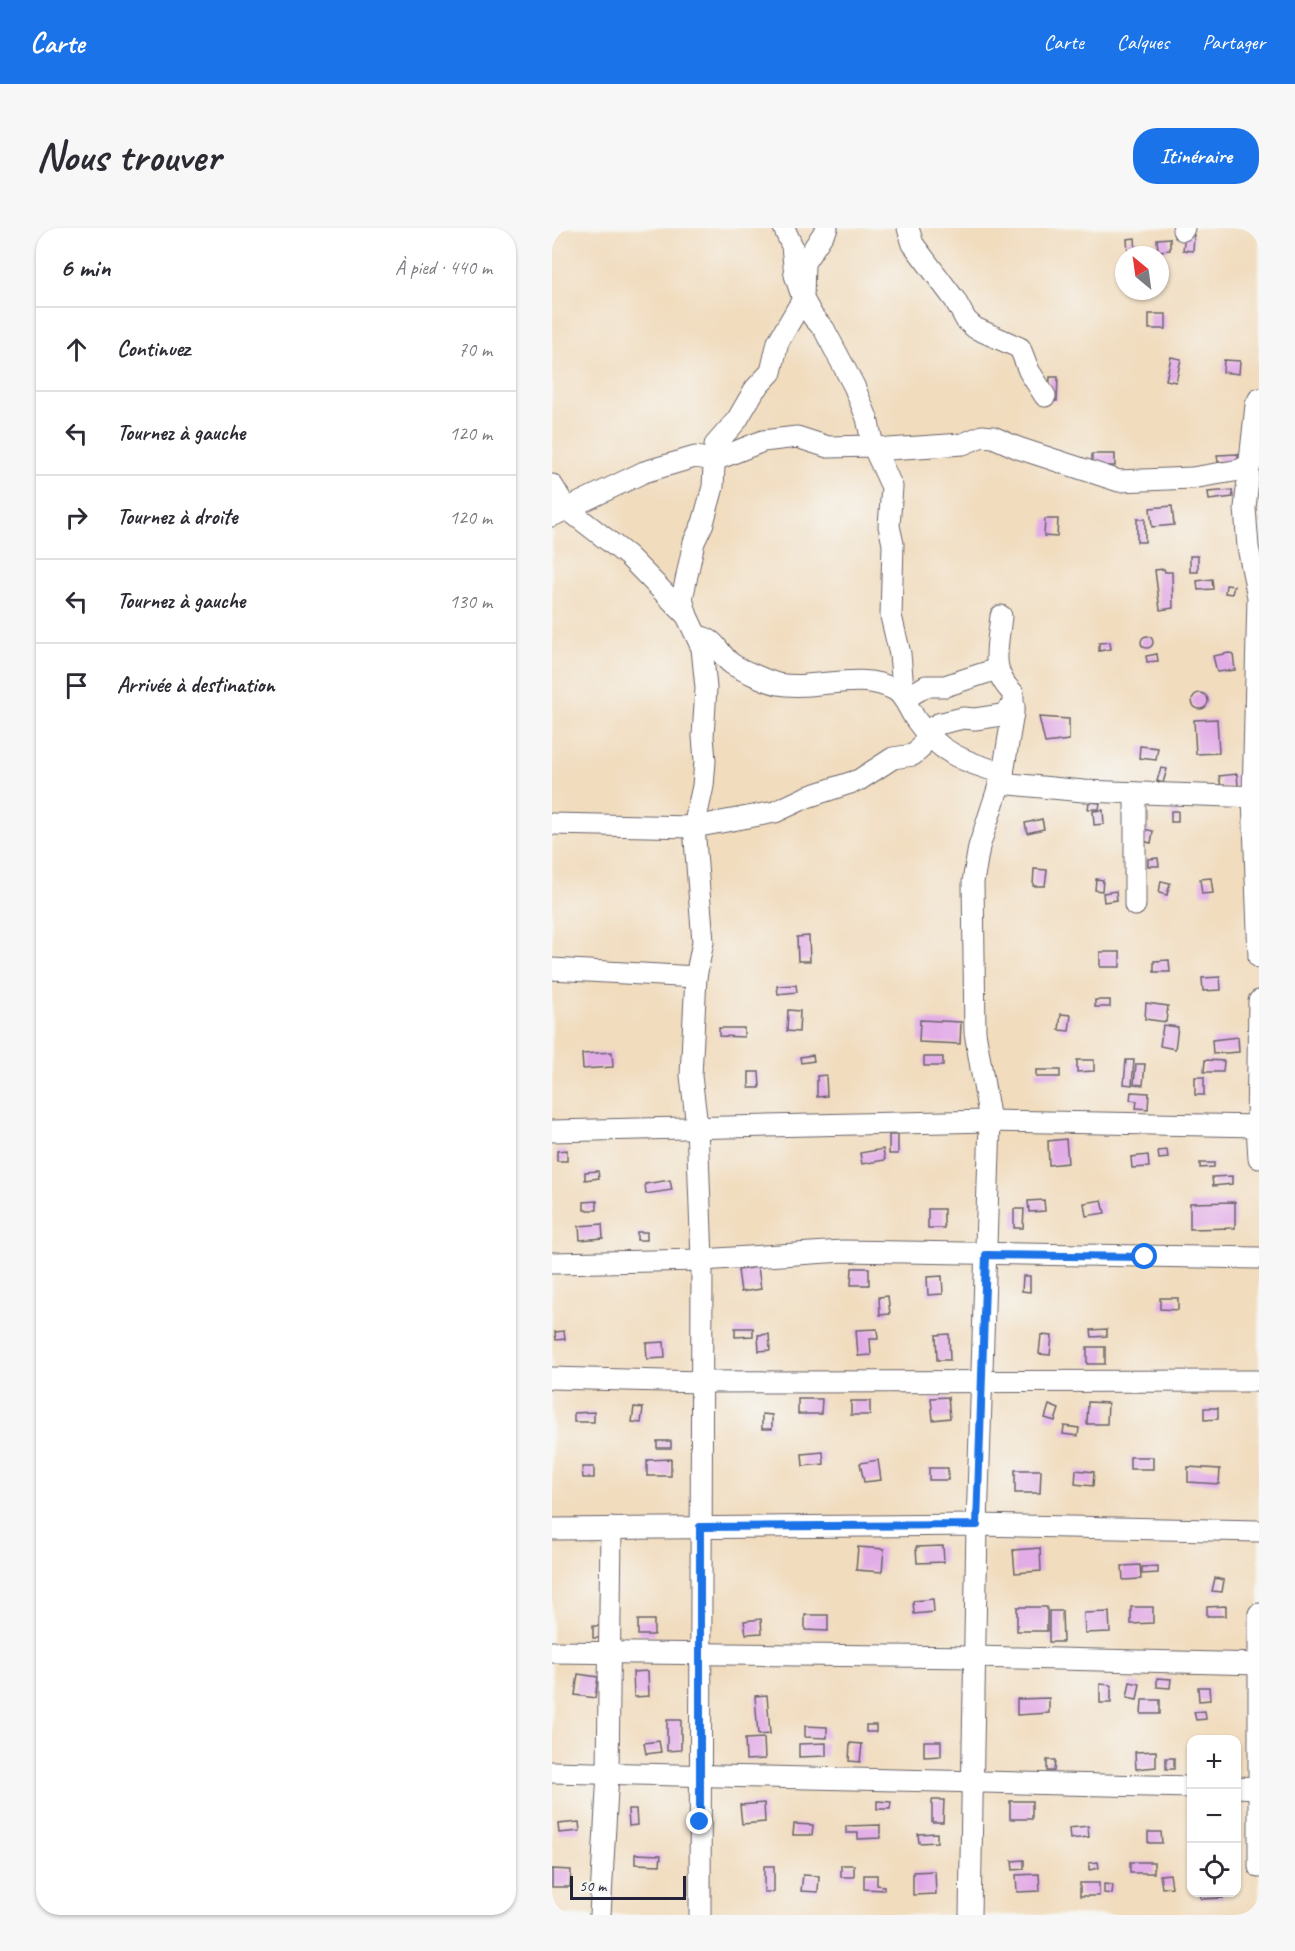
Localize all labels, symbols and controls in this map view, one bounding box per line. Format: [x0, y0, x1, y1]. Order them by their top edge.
text: Carte [30, 25, 85, 60]
text: Carte [1043, 29, 1084, 55]
text: Calques [1117, 29, 1169, 55]
text: Partager [1202, 29, 1265, 55]
button: Itinéraire [1133, 128, 1259, 184]
text: Nous trouver [36, 130, 220, 183]
north arrow [1115, 246, 1169, 300]
text: 6 min [60, 251, 110, 284]
text: À pied · 440 m [395, 255, 492, 280]
icon: ahead [60, 333, 93, 366]
text: Continuez [117, 335, 190, 363]
text: 70 m [458, 337, 492, 362]
icon: left [60, 417, 93, 450]
text: Tournez à gauche [117, 419, 245, 447]
text: 120 m [449, 421, 492, 446]
icon: right [60, 501, 93, 534]
text: Tournez à droite [117, 503, 237, 531]
text: 120 m [449, 505, 492, 530]
icon: left [60, 585, 93, 618]
text: Tournez à gauche [117, 587, 245, 615]
text: 130 m [449, 589, 492, 614]
icon: arrive [60, 669, 93, 702]
text: Arrivée à destination [117, 671, 275, 699]
route start [1131, 1243, 1157, 1269]
map controls [1187, 1735, 1241, 1897]
button: + [1187, 1735, 1241, 1789]
button: − [1187, 1789, 1241, 1843]
route end [686, 1808, 712, 1834]
button: locate [1187, 1843, 1241, 1897]
scale bar [570, 1873, 686, 1900]
text: 50 m [579, 1876, 606, 1896]

